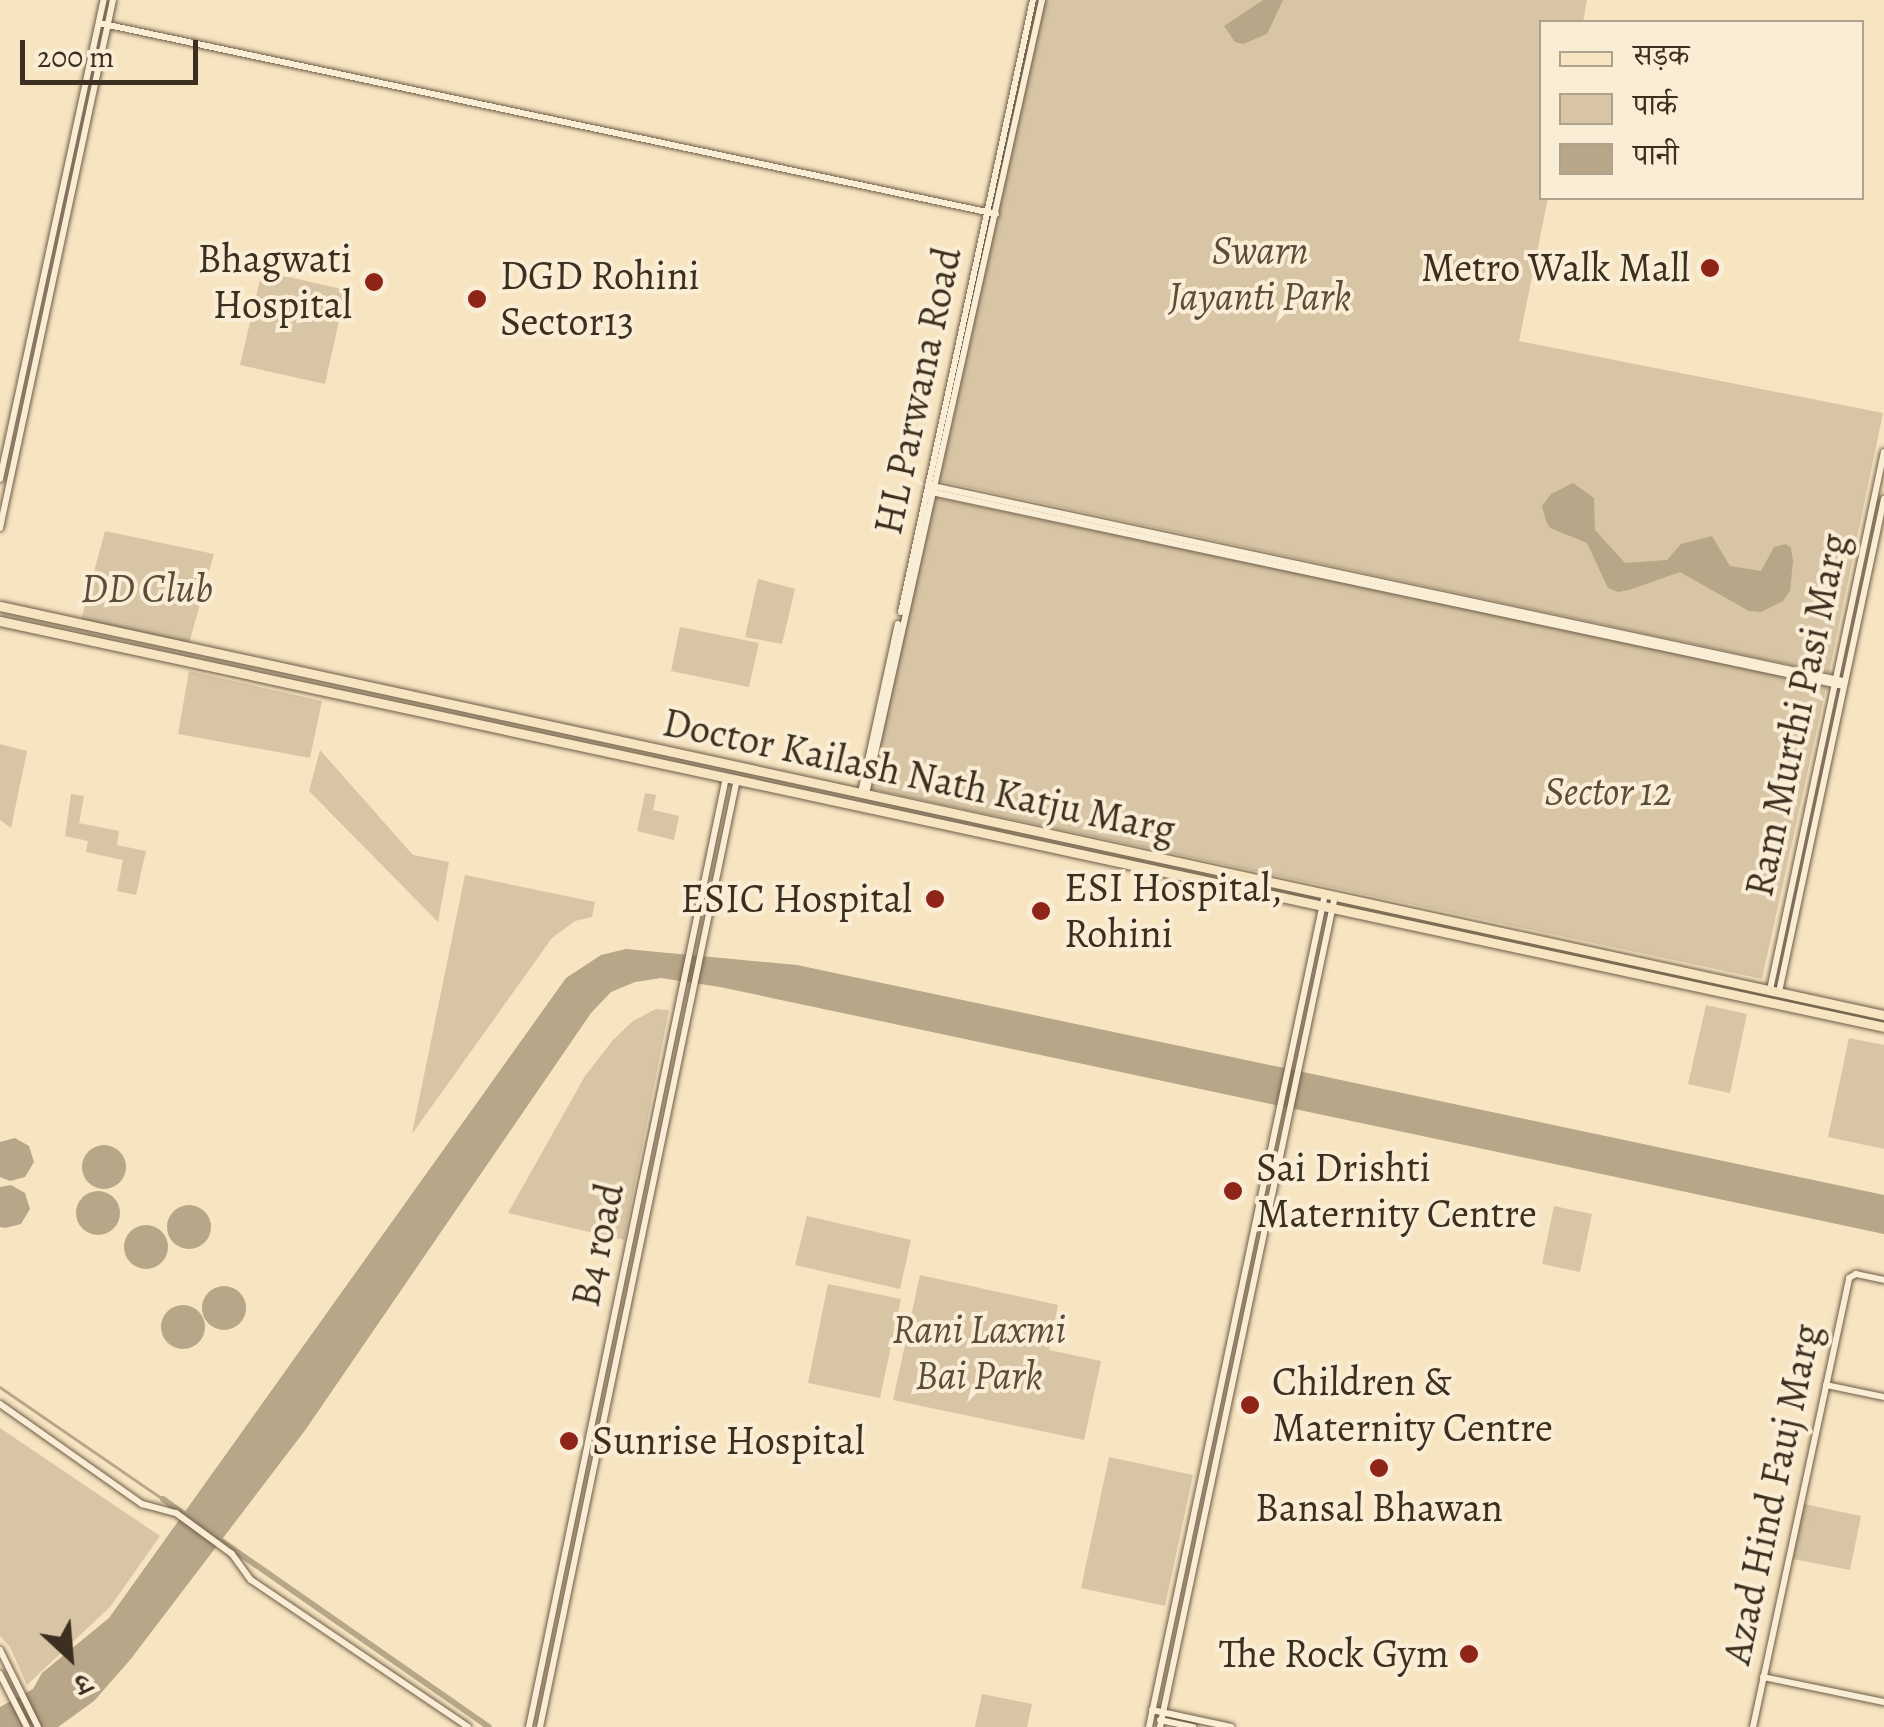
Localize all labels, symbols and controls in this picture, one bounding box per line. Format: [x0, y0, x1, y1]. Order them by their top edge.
scale bar [25, 20, 202, 82]
legend [1539, 20, 1864, 200]
text: सड़क [1633, 35, 1689, 75]
text: 200 m [37, 37, 114, 77]
text: पार्क [1633, 85, 1677, 125]
text: पानी [1633, 135, 1679, 175]
park label: Swarn Jayanti Park [1169, 227, 1351, 321]
place label: Bhagwati Hospital [197, 235, 352, 329]
street label: HL Parwana Road [864, 243, 972, 539]
place label: Metro Walk Mall [1421, 244, 1690, 292]
place label: DGD Rohini Sector13 [500, 252, 700, 346]
marker: Metro Walk Mall [1699, 257, 1721, 279]
marker: Bhagwati Hospital [361, 269, 387, 295]
marker: DGD Rohini Sector13 [464, 286, 490, 312]
street label: Ram Murthi Pasi Marg [1735, 529, 1859, 901]
park label: DD Club [81, 565, 213, 613]
street label: Doctor Kailash Nath Katju Marg [658, 698, 1180, 854]
park label: Sector 12 [1544, 768, 1672, 816]
place label: ESI Hospital, Rohini [1064, 864, 1282, 958]
place label: ESIC Hospital [680, 875, 912, 923]
marker: ESIC Hospital [922, 886, 948, 912]
marker: ESI Hospital, Rohini [1028, 898, 1054, 924]
place label: Sai Drishti Maternity Centre [1256, 1144, 1537, 1238]
marker: Sai Drishti Maternity Centre [1220, 1178, 1246, 1204]
street label: B4 road [562, 1179, 634, 1311]
park label: Rani Laxmi Bai Park [892, 1306, 1066, 1400]
street label: Azad Hind Fauj Marg [1712, 1319, 1832, 1669]
place label: Children & Maternity Centre [1272, 1358, 1553, 1452]
marker: Children & Maternity Centre [1237, 1392, 1263, 1418]
place label: Sunrise Hospital [592, 1417, 865, 1465]
marker: Sunrise Hospital [556, 1428, 582, 1454]
marker: Bansal Bhawan [1368, 1457, 1390, 1479]
place label: Bansal Bhawan [1255, 1484, 1503, 1532]
north arrow [20, 1607, 120, 1707]
place label: The Rock Gym [1219, 1630, 1449, 1678]
marker: The Rock Gym [1458, 1643, 1480, 1665]
text: उ [68, 1664, 98, 1704]

